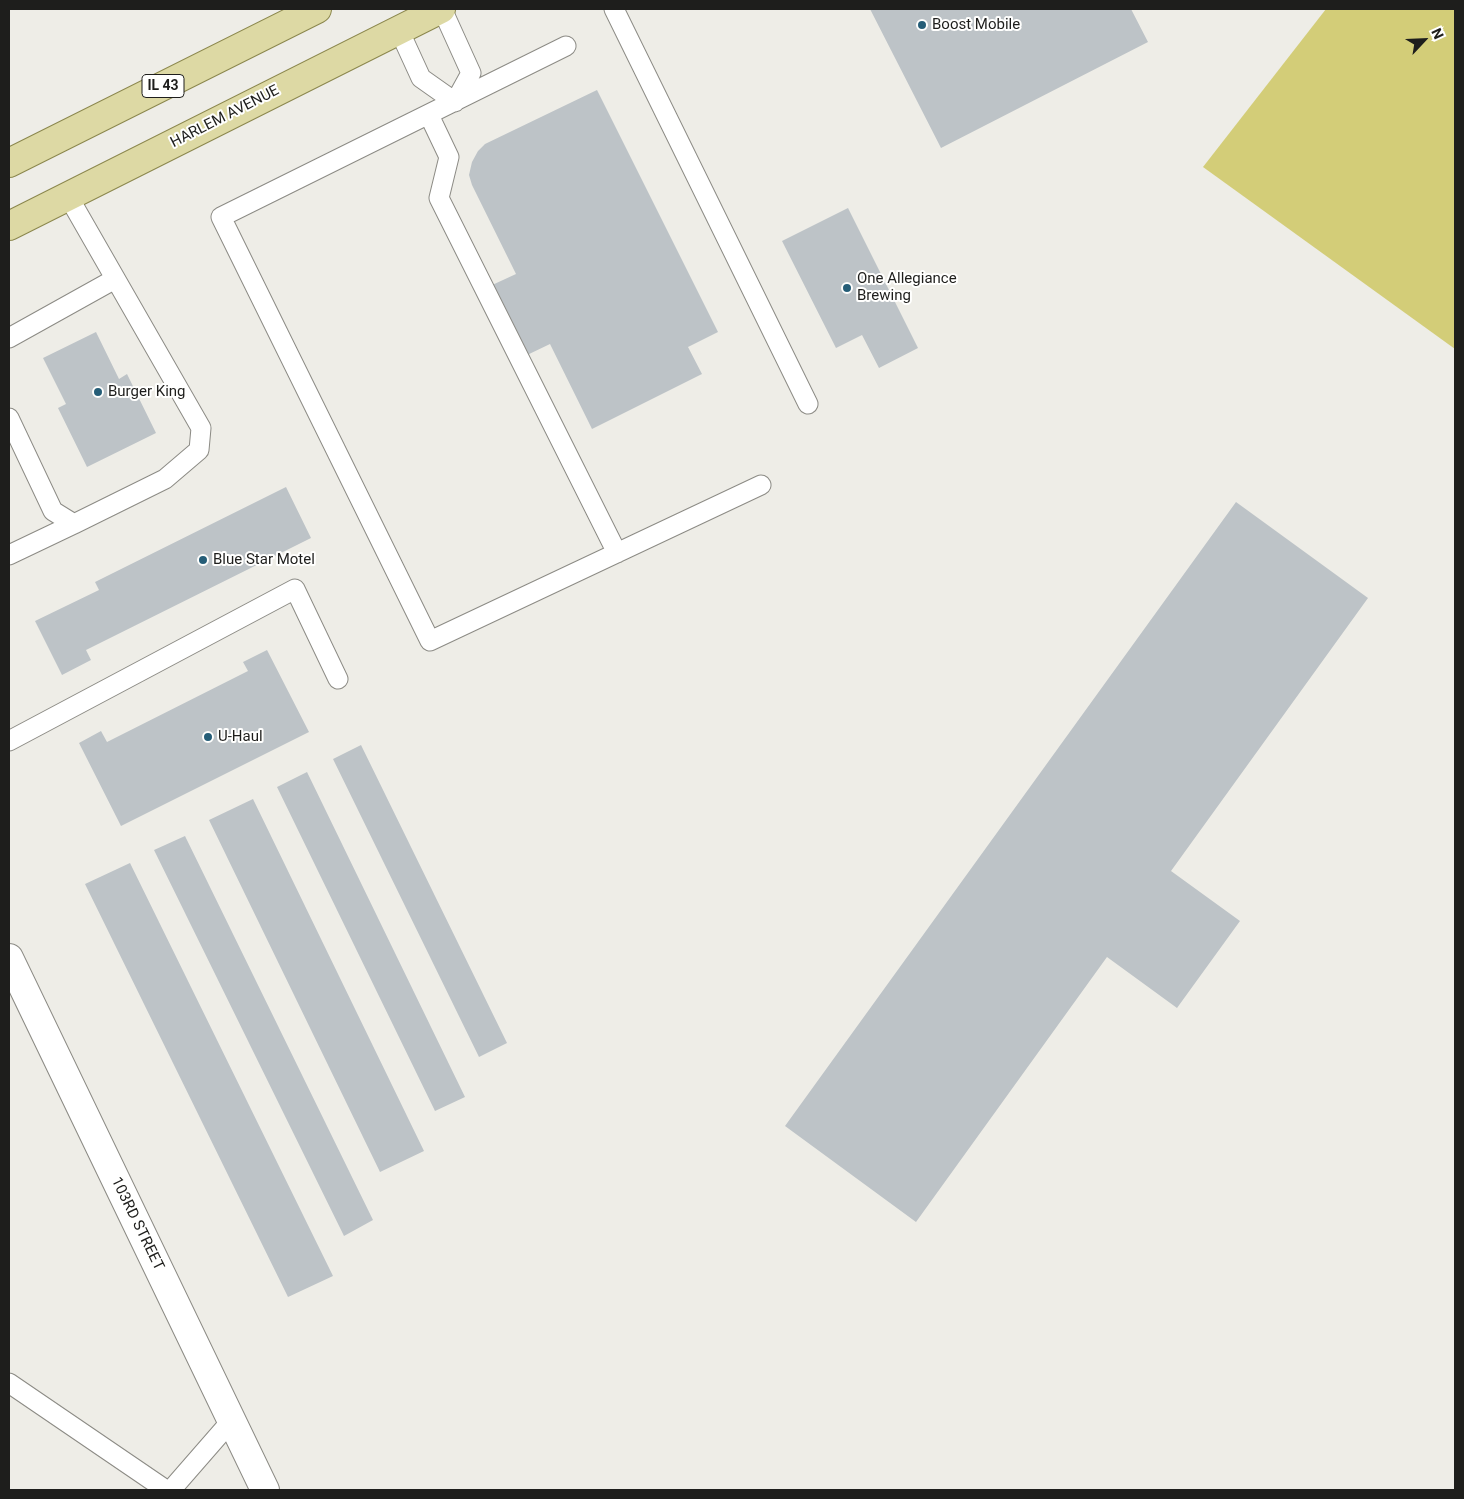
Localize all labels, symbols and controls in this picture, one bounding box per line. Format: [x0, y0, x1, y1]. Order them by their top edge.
north arrow [1399, 15, 1449, 65]
place label: Boost Mobile [932, 16, 1020, 34]
marker: Boost Mobile [916, 19, 928, 31]
text: N [1428, 26, 1447, 42]
road number: IL 43 [142, 74, 184, 98]
street label: HARLEM AVENUE [168, 82, 282, 152]
place label: One Allegiance Brewing [857, 270, 957, 305]
marker: One Allegiance Brewing [841, 282, 853, 294]
place label: Burger King [108, 383, 186, 401]
marker: Burger King [92, 386, 104, 398]
place label: Blue Star Motel [213, 551, 315, 569]
marker: Blue Star Motel [197, 554, 209, 566]
place label: U-Haul [218, 728, 263, 746]
marker: U-Haul [202, 731, 214, 743]
street label: 103RD STREET [107, 1175, 167, 1273]

